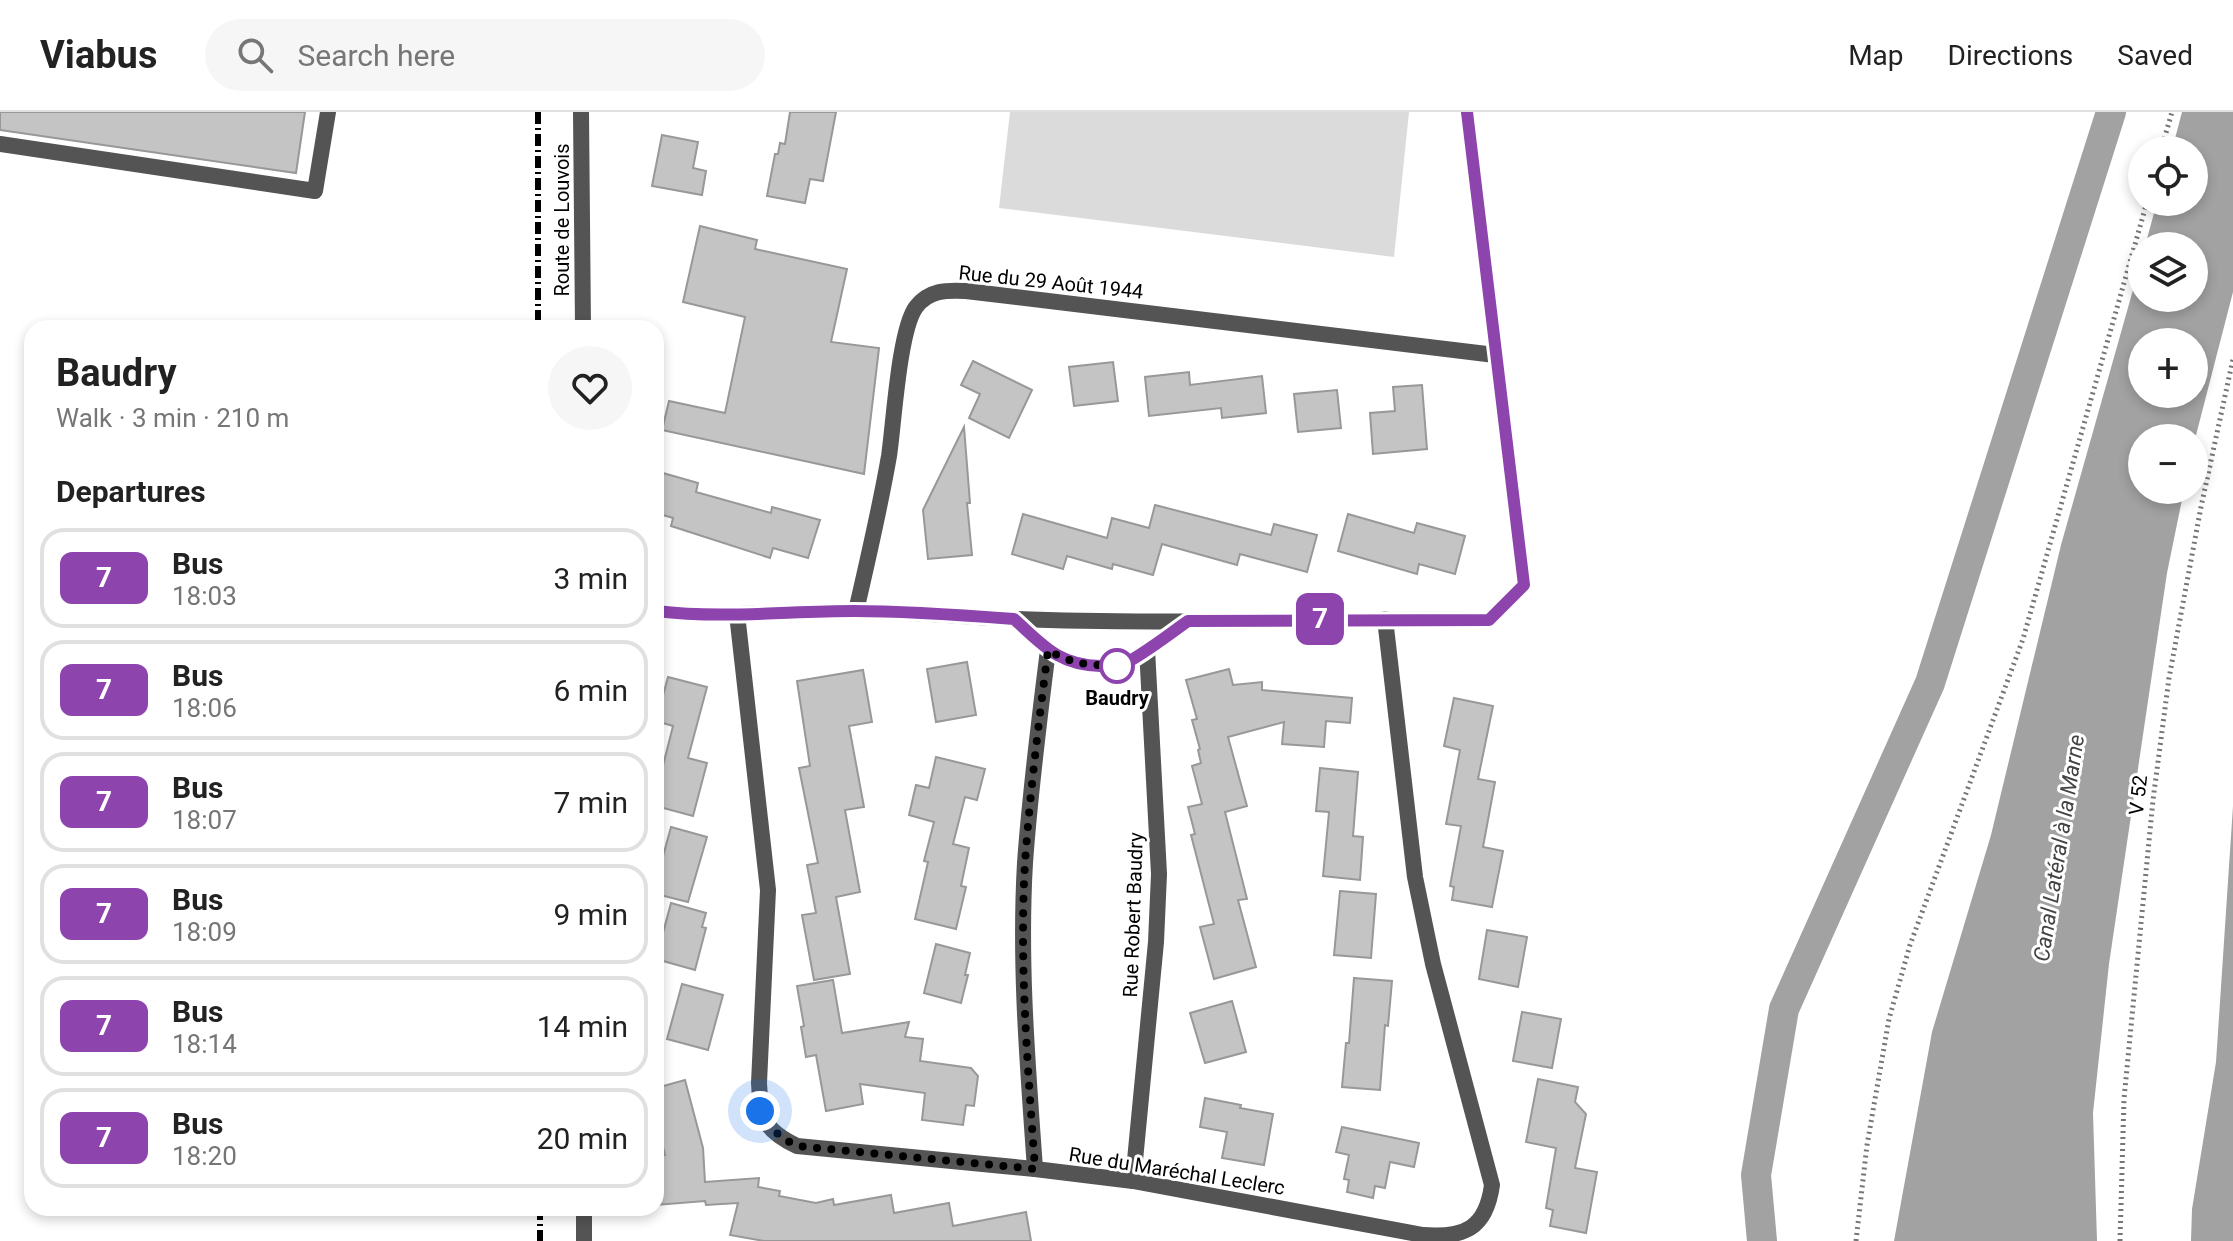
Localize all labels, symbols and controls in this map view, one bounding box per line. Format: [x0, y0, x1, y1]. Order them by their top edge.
search box [205, 19, 765, 91]
text: Viabus [40, 33, 157, 77]
icon: search [233, 33, 277, 77]
text: Search here [297, 38, 455, 73]
text: Map [1848, 39, 1904, 72]
text: Directions [1948, 39, 2073, 72]
text: Saved [2117, 39, 2193, 72]
map controls [2128, 136, 2208, 504]
button: locate [2128, 136, 2208, 216]
street label: Route de Louvois [550, 143, 574, 297]
button: layers [2128, 232, 2208, 312]
street label: Rue du 29 Août 1944 [958, 260, 1144, 304]
button: + [2128, 328, 2208, 408]
button: heart [548, 346, 632, 430]
text: Baudry [56, 351, 177, 395]
text: Walk · 3 min · 210 m [56, 403, 289, 433]
button: − [2128, 424, 2208, 504]
text: Departures [56, 474, 206, 509]
text: Bus [172, 546, 223, 581]
text: 7 [96, 561, 112, 594]
text: 3 min [554, 561, 628, 596]
text: 18:03 [172, 581, 237, 611]
line badge: 7 [1294, 593, 1346, 645]
text: 7 [1312, 602, 1328, 635]
marker: Baudry [1100, 649, 1134, 683]
text: Bus [172, 658, 223, 693]
text: 7 [96, 673, 112, 706]
text: 6 min [554, 673, 628, 708]
place label: Baudry [1085, 686, 1150, 710]
text: 18:06 [172, 693, 237, 723]
water label: Canal Latéral à la Marne [2029, 733, 2089, 963]
text: Bus [172, 770, 223, 805]
street label: V 52 [2124, 774, 2152, 816]
text: 7 [96, 785, 112, 818]
text: 7 min [554, 785, 628, 820]
text: 18:07 [172, 805, 237, 835]
street label: Rue Robert Baudry [1118, 831, 1148, 998]
text: Bus [172, 882, 223, 917]
text: 7 [96, 897, 112, 930]
text: 9 min [554, 897, 628, 932]
text: 18:09 [172, 917, 237, 947]
text: Bus [172, 994, 223, 1029]
text: 7 [96, 1009, 112, 1042]
text: 14 min [537, 1009, 628, 1044]
text: 18:14 [172, 1029, 237, 1059]
your location [740, 1091, 780, 1131]
text: Bus [172, 1106, 223, 1141]
text: 7 [96, 1121, 112, 1154]
text: 20 min [537, 1121, 628, 1156]
text: 18:20 [172, 1141, 237, 1171]
street label: Rue du Maréchal Leclerc [1067, 1142, 1287, 1200]

